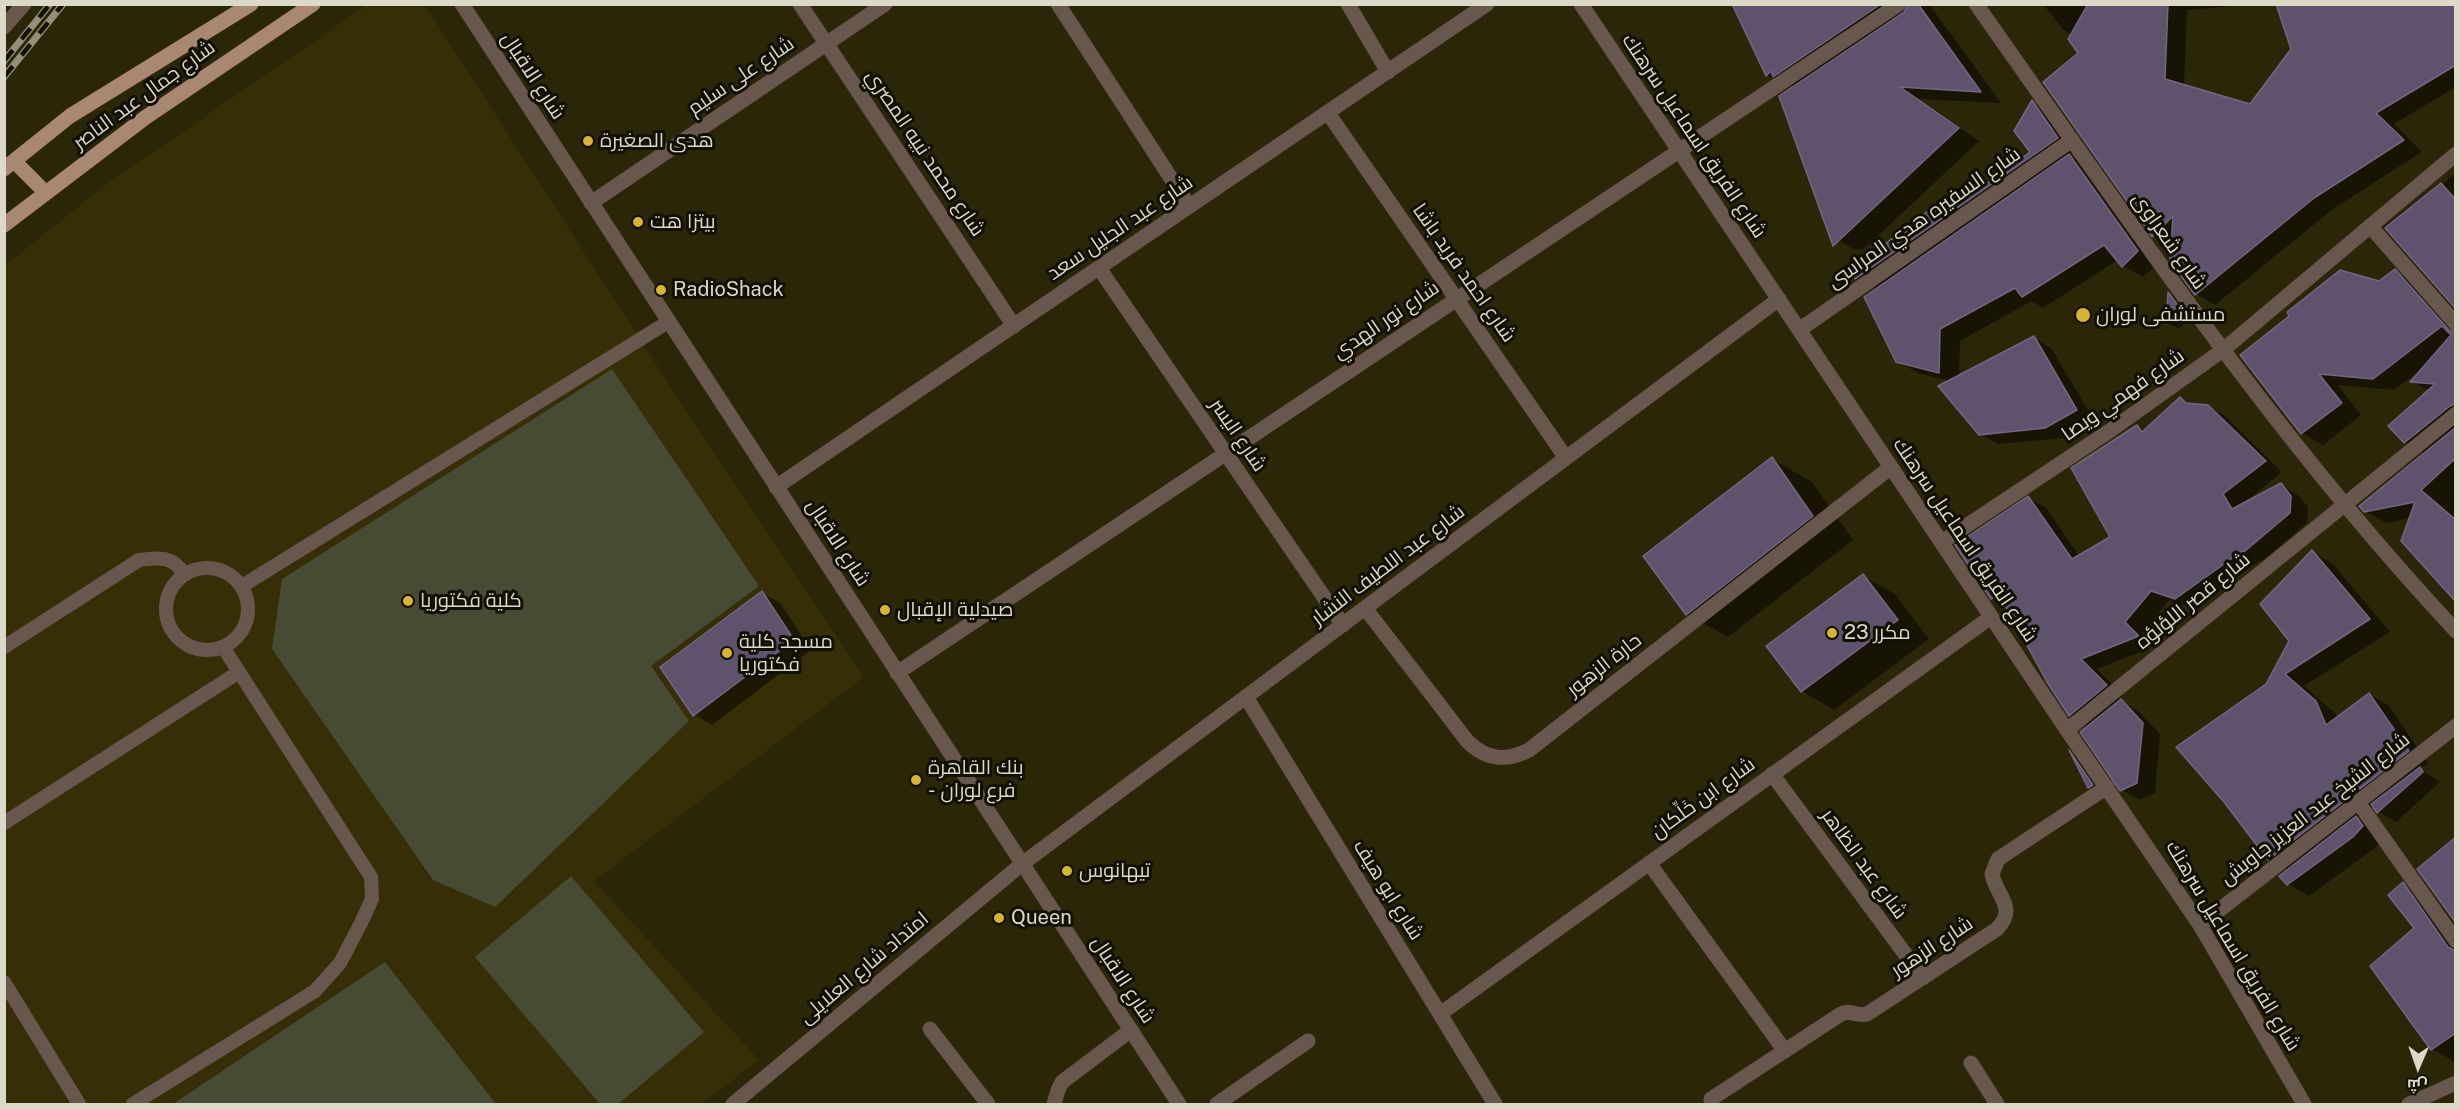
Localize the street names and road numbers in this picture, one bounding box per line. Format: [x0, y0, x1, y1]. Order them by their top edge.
street label: شارع الاقبال [496, 28, 570, 124]
street label: شارع الفريق اسماعيل سرهنك [1617, 29, 1771, 243]
street label: شارع على سليم [683, 32, 799, 120]
street label: شارع جمال عبد الناصر [68, 35, 220, 155]
street label: شارع محمد نبيه المصري [860, 65, 990, 241]
street label: شارع السفيره هدي المراسى [1823, 142, 2025, 294]
street label: شارع عبد الجليل سعد [1043, 170, 1197, 286]
street label: شارع شعراوى [2127, 188, 2211, 294]
street label: شارع احمد فريد باشا [1407, 199, 1521, 347]
street label: شارع نور الهدي [1328, 276, 1444, 364]
street label: شارع فهمي ويصا [2057, 344, 2189, 446]
street label: شارع اليسر [1205, 394, 1271, 476]
street label: شارع الفريق اسماعيل سرهنك [1888, 433, 2042, 647]
street label: شارع الاقبال [801, 495, 875, 591]
street label: شارع عبد اللطيف النشار [1307, 499, 1469, 631]
street label: شارع قصر اللؤلؤه [2131, 548, 2255, 654]
street label: حارة الزهور [1562, 628, 1646, 702]
street label: شارع الشيخ عبد العزيز جاويش [2215, 728, 2415, 890]
street label: شارع ابن خَلِّكان [1646, 752, 1760, 844]
street label: شارع عبد الظاهر [1816, 804, 1912, 924]
street label: شارع ابو هيف [1348, 835, 1428, 945]
street label: شارع الفريق اسماعيل سرهنك [2161, 836, 2305, 1056]
street label: امتداد شارع العلايلى [794, 907, 934, 1029]
street label: شارع الزهور [1886, 912, 1978, 982]
street label: شارع الاقبال [1086, 932, 1160, 1028]

